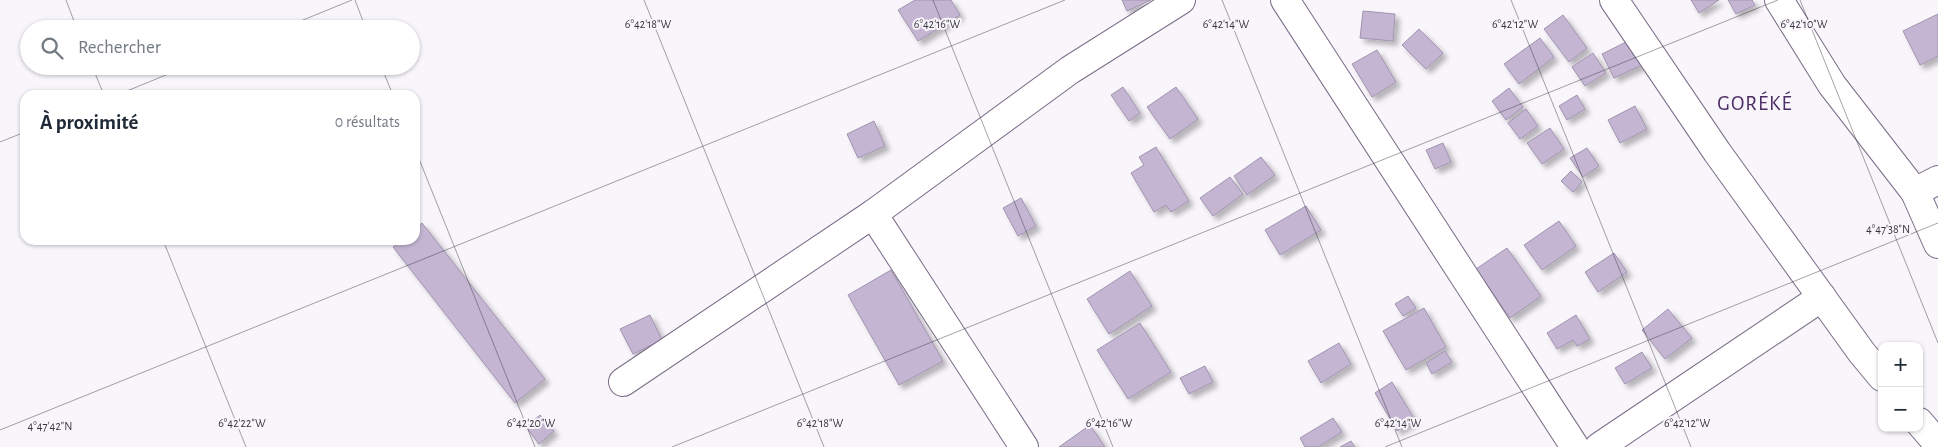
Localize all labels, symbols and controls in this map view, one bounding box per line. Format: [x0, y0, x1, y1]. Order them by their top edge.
text: 6°42'18"W [625, 18, 671, 30]
text: 6°42'16"W [914, 18, 960, 30]
text: 6°42'14"W [1203, 18, 1250, 30]
text: 6°42'12"W [1492, 18, 1538, 30]
text: 6°42'10"W [1780, 18, 1828, 30]
search box [20, 20, 420, 75]
icon: search [38, 34, 66, 62]
text: Rechercher [78, 38, 161, 57]
district label: GORÉKÉ [1717, 91, 1793, 114]
text: À proximité [40, 112, 138, 133]
text: 0 résultats [335, 114, 400, 130]
text: 4°47'38"N [1866, 223, 1910, 235]
map controls [1878, 342, 1923, 432]
button: + [1878, 342, 1923, 387]
button: − [1878, 387, 1923, 432]
text: 6°42'22"W [218, 417, 266, 429]
text: 6°42'20"W [507, 417, 555, 429]
text: 6°42'18"W [797, 417, 843, 429]
text: 6°42'16"W [1086, 417, 1132, 429]
text: 6°42'14"W [1375, 417, 1422, 429]
text: 6°42'12"W [1664, 417, 1710, 429]
text: 4°47'42"N [28, 420, 72, 432]

